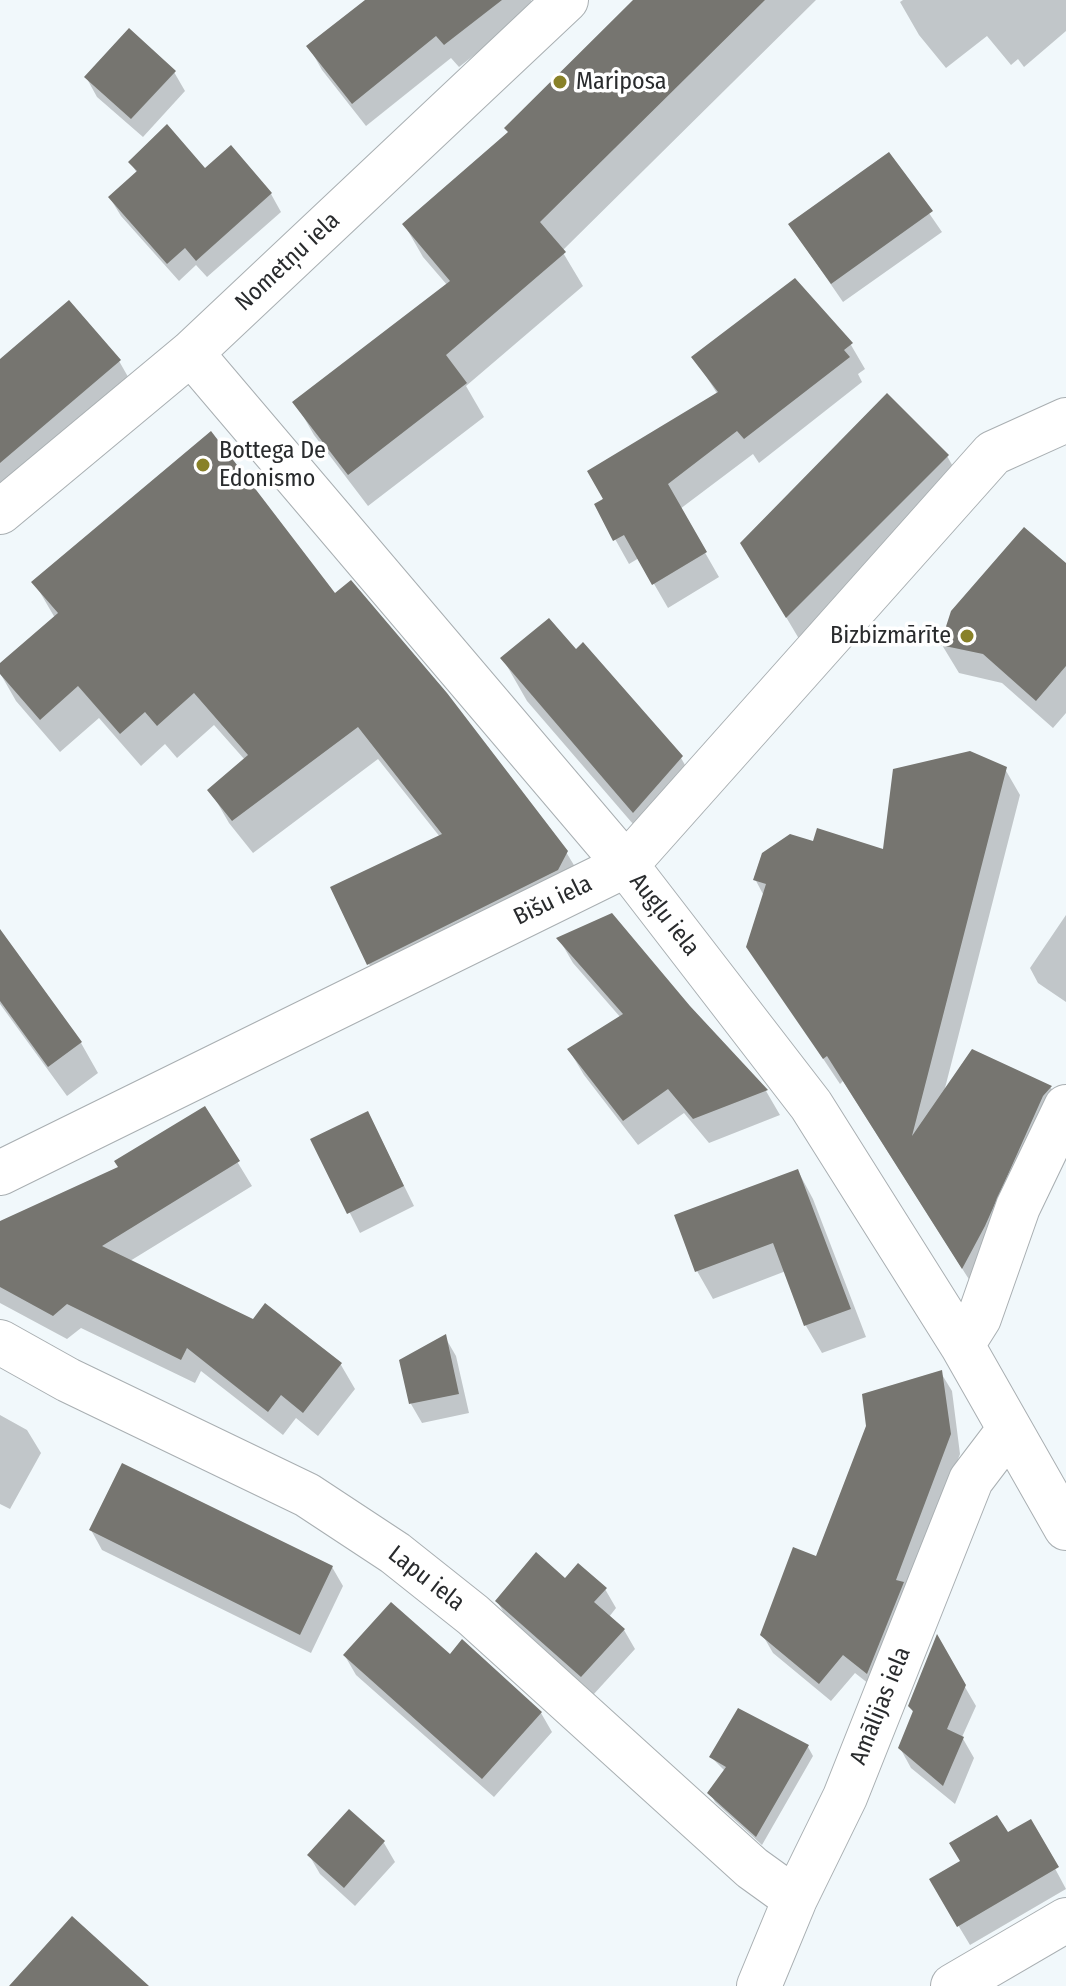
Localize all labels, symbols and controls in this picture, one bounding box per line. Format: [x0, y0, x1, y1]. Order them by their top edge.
place label: Mariposa [576, 68, 666, 96]
marker: Mariposa [551, 73, 569, 91]
street label: Nometņu iela [230, 206, 346, 318]
place label: Bottega De Edonismo [219, 437, 326, 493]
marker: Bottega De Edonismo [194, 456, 212, 474]
place label: Bizbizmārīte [830, 622, 951, 650]
marker: Bizbizmārīte [958, 627, 976, 645]
street label: Augļu iela [623, 868, 705, 962]
street label: Bišu iela [509, 870, 597, 932]
street label: Lapu iela [382, 1540, 470, 1618]
street label: Amālijas iela [844, 1643, 918, 1769]

